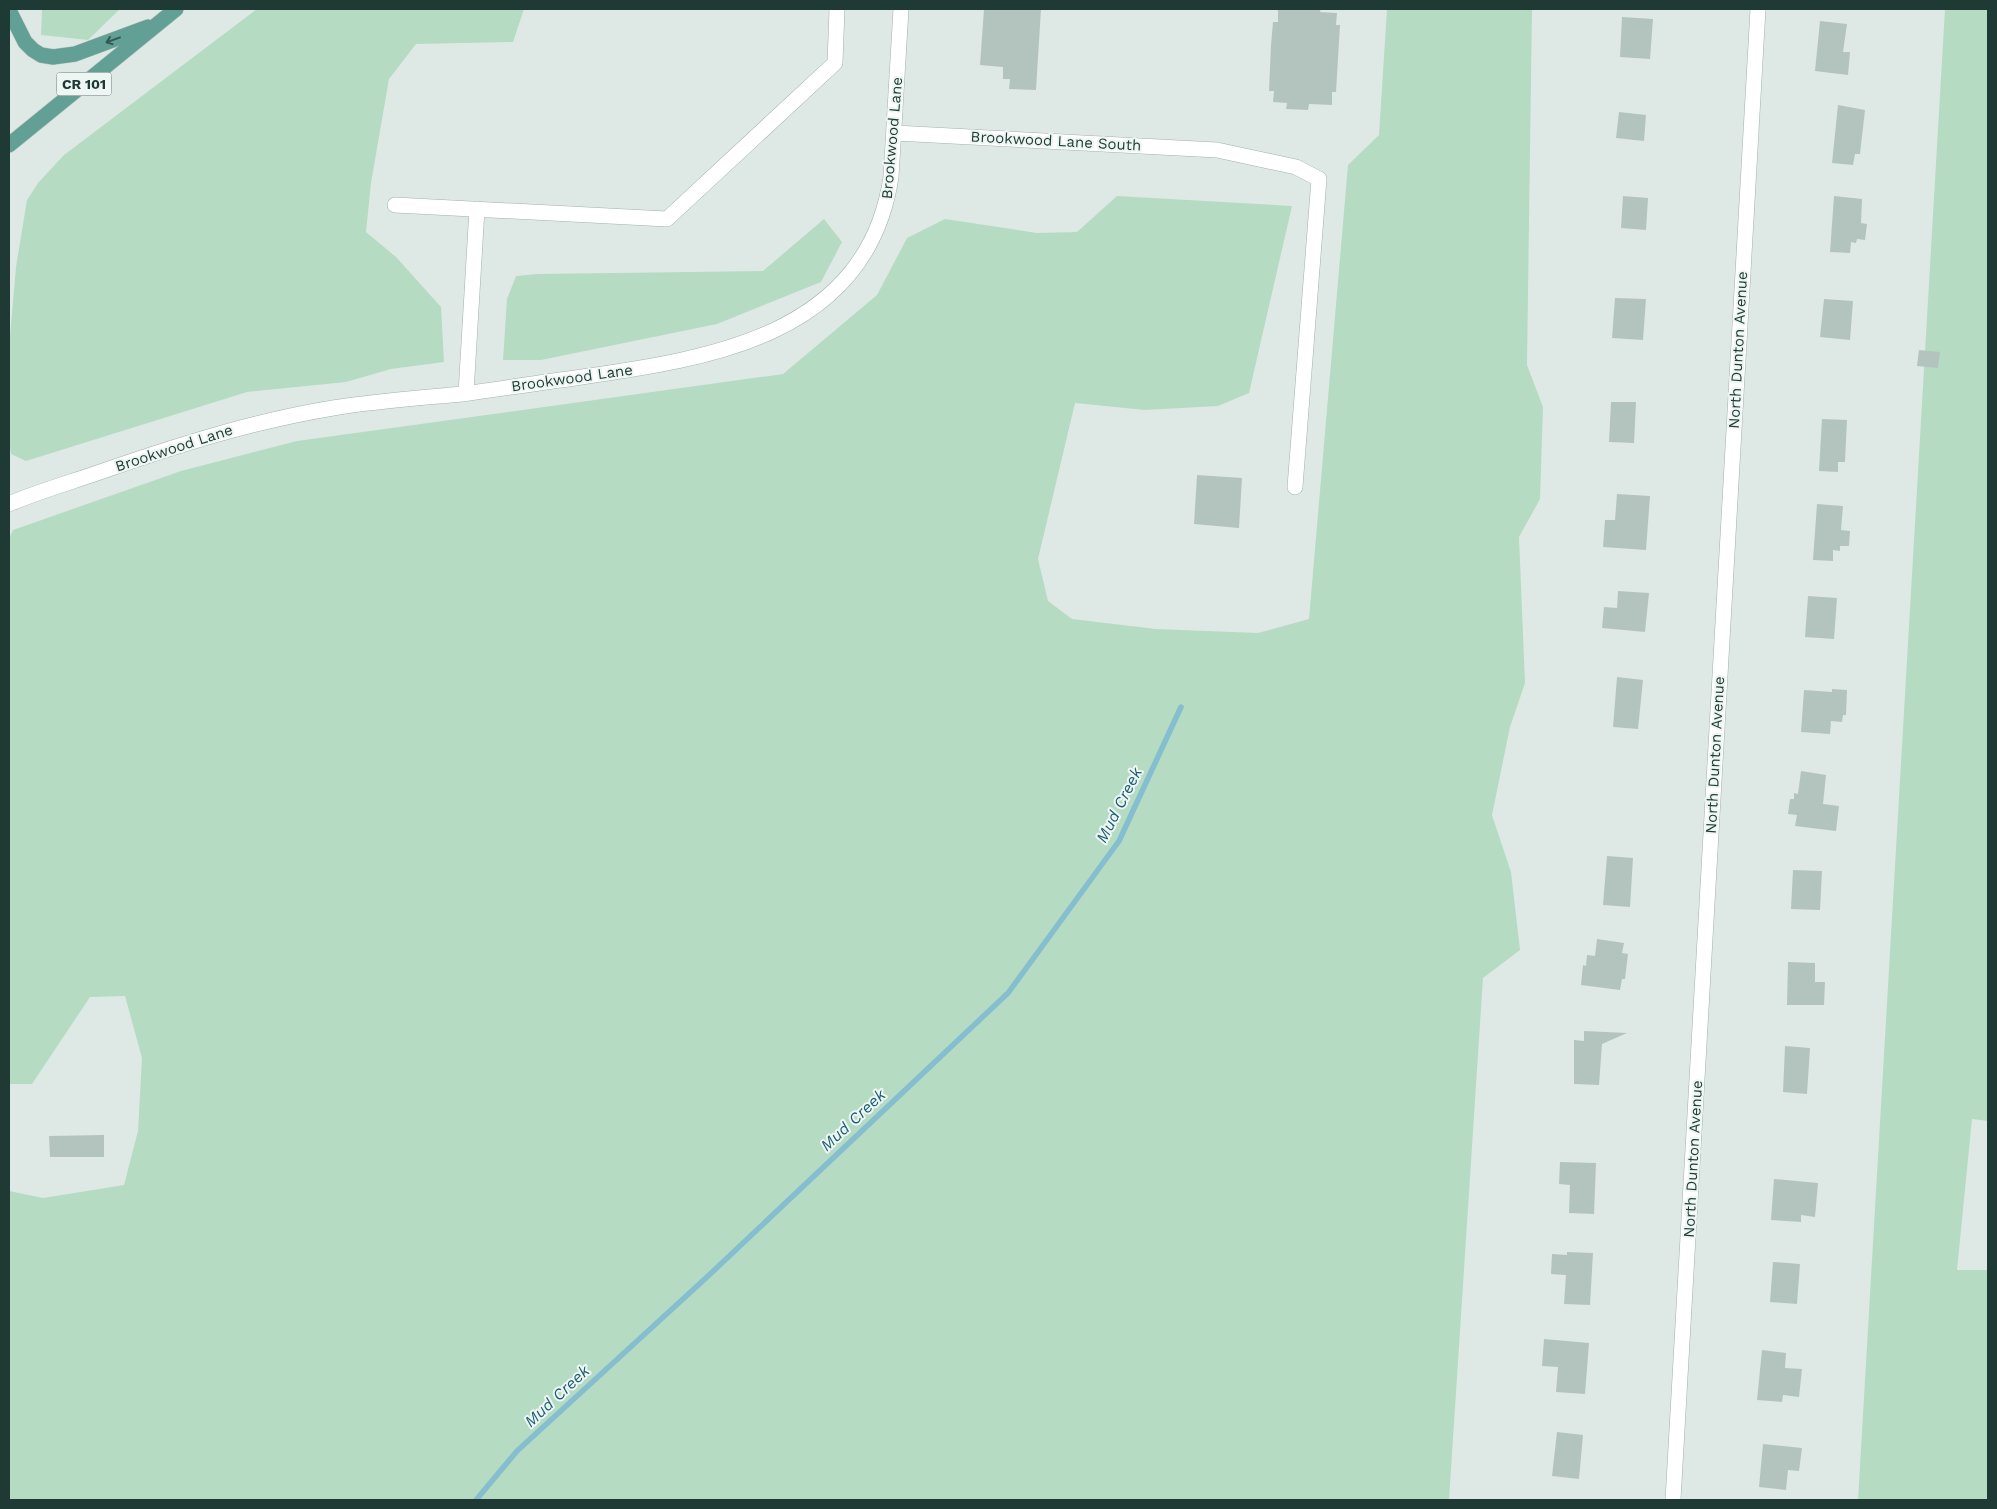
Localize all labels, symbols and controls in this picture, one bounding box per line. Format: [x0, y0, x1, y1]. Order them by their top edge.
one-way arrow [105, 36, 121, 45]
road number: CR 101 [56, 72, 112, 96]
street label: Brookwood Lane [878, 76, 906, 200]
street label: Brookwood Lane South [970, 128, 1142, 154]
street label: North Dunton Avenue [1725, 271, 1751, 429]
street label: Brookwood Lane [510, 361, 634, 395]
street label: Brookwood Lane [113, 421, 235, 475]
street label: North Dunton Avenue [1702, 676, 1728, 834]
water label: Mud Creek [1092, 763, 1147, 846]
street label: North Dunton Avenue [1680, 1080, 1706, 1238]
water label: Mud Creek [817, 1084, 890, 1155]
water label: Mud Creek [521, 1360, 594, 1431]

